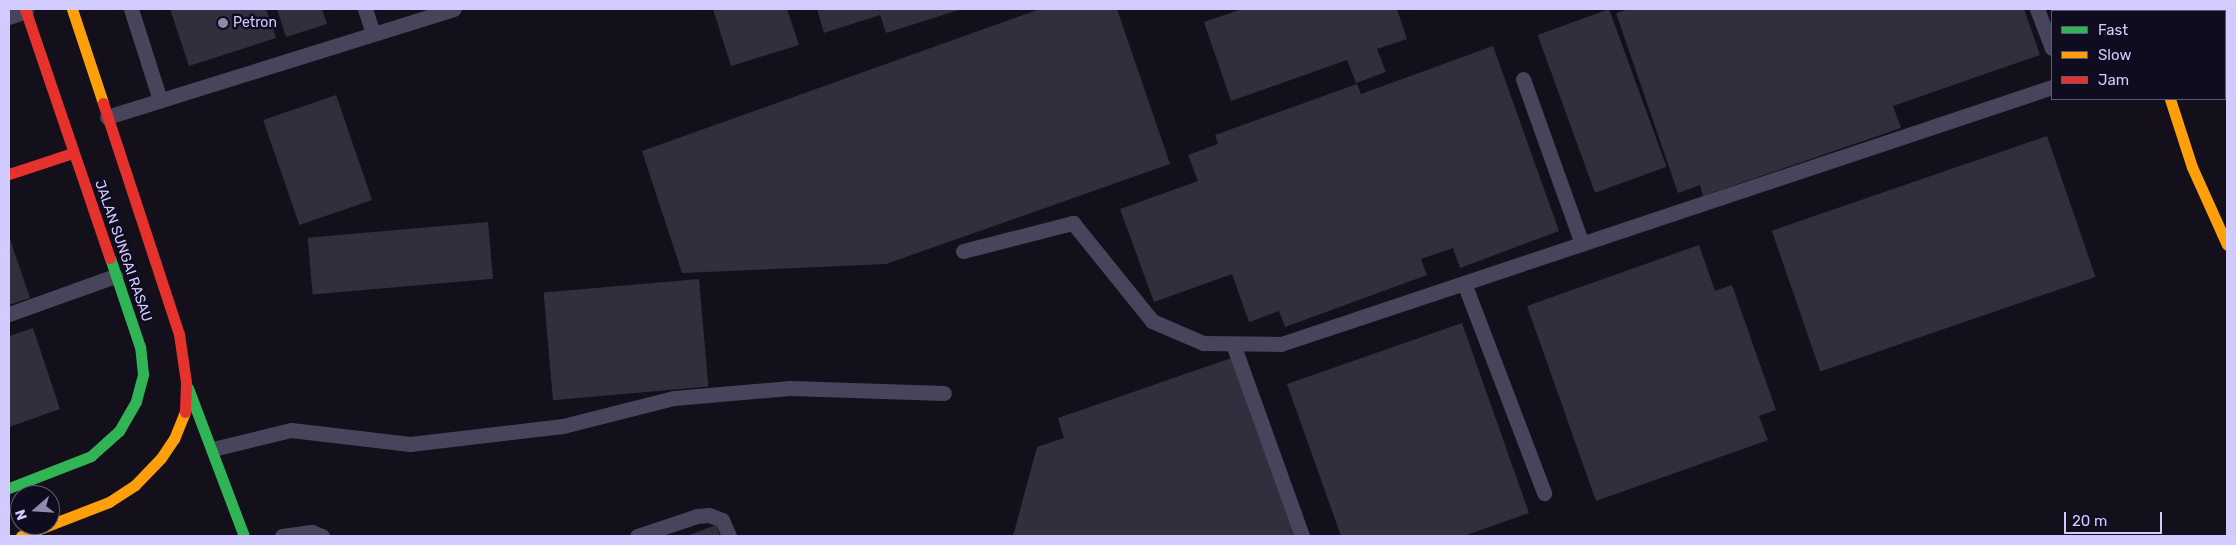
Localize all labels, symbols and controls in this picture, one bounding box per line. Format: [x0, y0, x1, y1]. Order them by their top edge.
legend [2051, 10, 2226, 100]
place label: Petron [233, 15, 277, 31]
marker: Petron [217, 17, 229, 29]
text: Fast [2098, 21, 2128, 39]
text: Slow [2098, 46, 2131, 64]
text: Jam [2098, 71, 2129, 89]
street label: JALAN SUNGAI RASAU [91, 178, 155, 324]
north arrow [10, 485, 60, 535]
scale bar [2066, 502, 2164, 534]
text: N [12, 507, 31, 522]
text: 20 m [2072, 512, 2107, 530]

